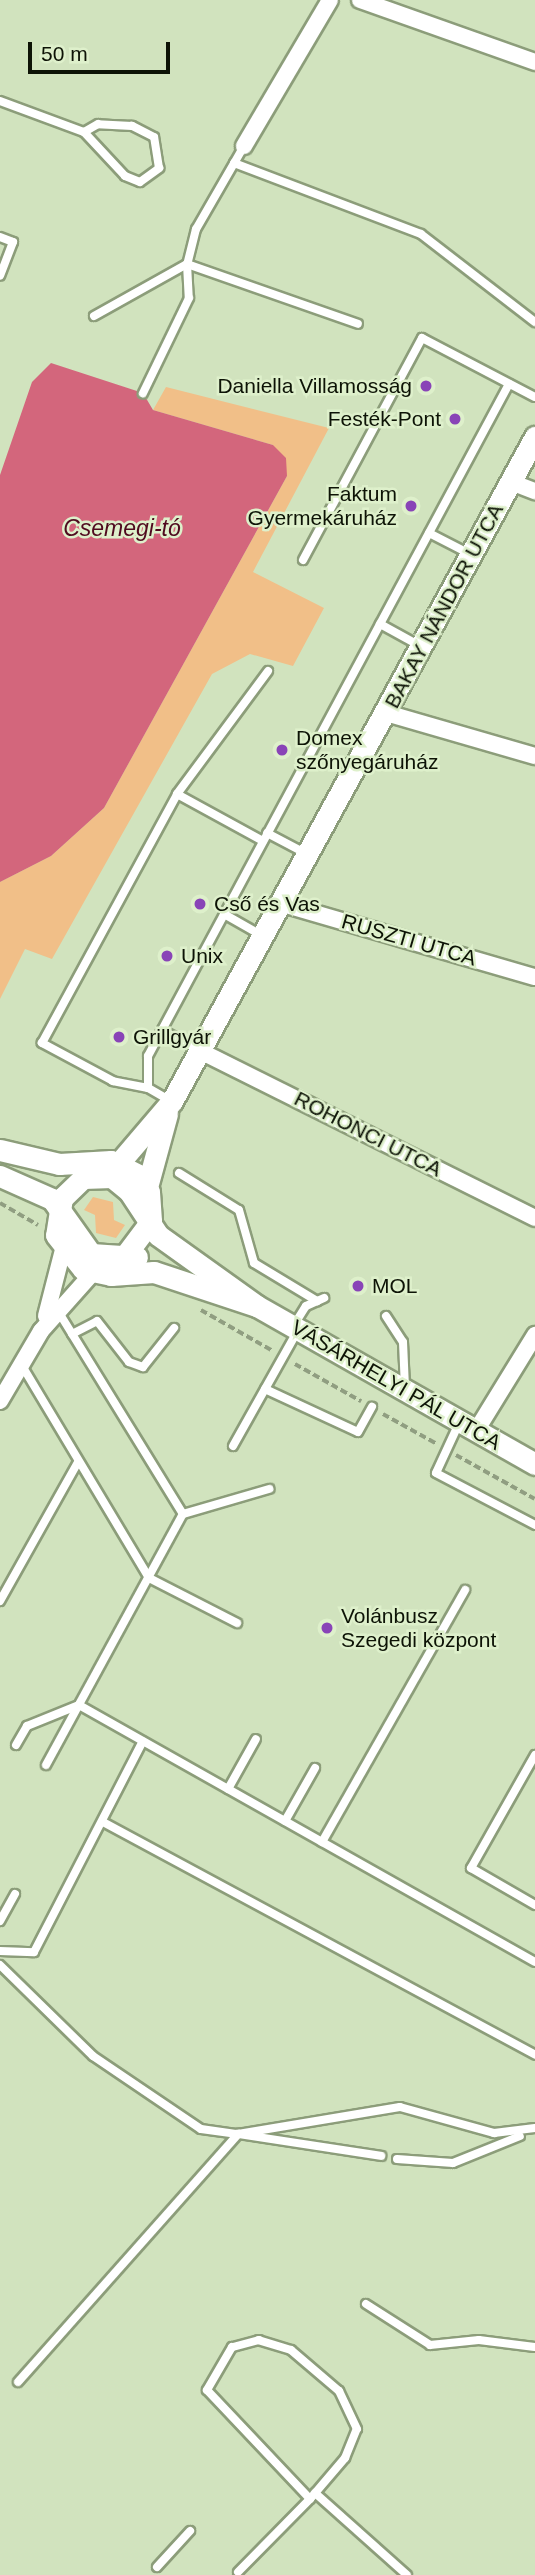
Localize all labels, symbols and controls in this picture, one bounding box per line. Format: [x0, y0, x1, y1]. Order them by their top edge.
scale bar [32, 28, 173, 72]
text: 50 m [41, 42, 88, 65]
place label: Daniella Villamosság [217, 373, 412, 399]
marker: Daniella Villamosság [418, 378, 434, 394]
place label: Festék-Pont [328, 406, 441, 432]
marker: Festék-Pont [447, 411, 463, 427]
place label: Faktum Gyermekáruház [248, 481, 397, 531]
marker: Faktum Gyermekáruház [403, 498, 419, 514]
street label: BAKAY NÁNDOR UTCA [379, 499, 509, 713]
water label: Csemegi-tó [63, 514, 181, 542]
place label: Domex szőnyegáruház [296, 725, 438, 775]
marker: Domex szőnyegáruház [274, 742, 290, 758]
place label: Cső és Vas [214, 891, 320, 917]
marker: Cső és Vas [192, 896, 208, 912]
street label: RUSZTI UTCA [339, 909, 479, 971]
place label: Unix [181, 943, 223, 969]
marker: Unix [159, 948, 175, 964]
place label: Grillgyár [133, 1024, 211, 1050]
marker: Grillgyár [111, 1029, 127, 1045]
street label: ROHONCI UTCA [290, 1086, 446, 1182]
place label: MOL [372, 1273, 418, 1299]
marker: MOL [350, 1278, 366, 1294]
street label: VÁSÁRHELYI PÁL UTCA [286, 1314, 506, 1456]
place label: Volánbusz Szegedi központ [341, 1603, 496, 1653]
marker: Volánbusz Szegedi központ [319, 1620, 335, 1636]

